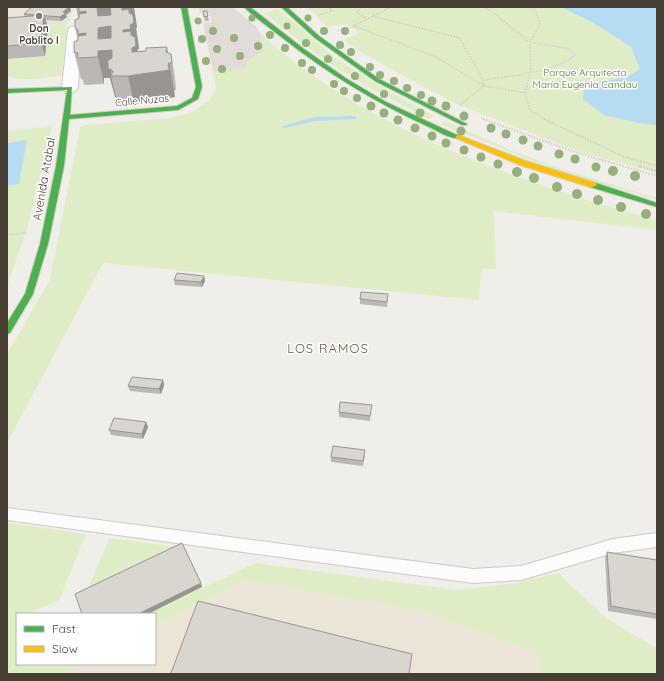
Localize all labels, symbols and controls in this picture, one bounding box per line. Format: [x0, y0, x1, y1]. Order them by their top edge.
marker: Don Pablito I [34, 11, 44, 21]
place label: Don Pablito I [19, 22, 59, 47]
park label: Parque Arquitecta María Eugenia Candau [533, 66, 637, 91]
street label: Calle Nuzas [115, 92, 170, 109]
street label: Avenida Atabal [29, 136, 58, 222]
district label: LOS RAMOS [287, 340, 369, 356]
legend [16, 613, 156, 665]
text: Fast [52, 621, 76, 636]
text: Slow [52, 641, 78, 656]

